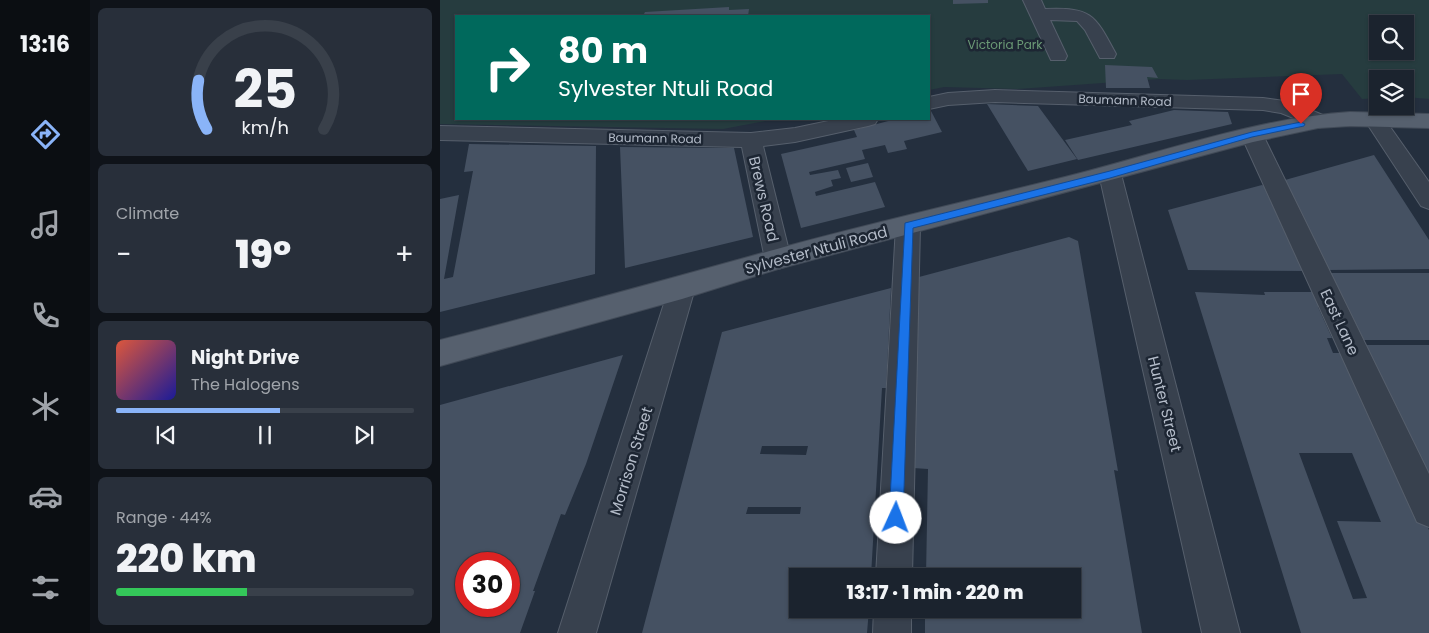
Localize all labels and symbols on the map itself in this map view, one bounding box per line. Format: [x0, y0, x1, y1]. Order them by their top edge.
park label: Victoria Park [968, 36, 1043, 53]
pin [1280, 73, 1322, 124]
street label: Baumann Road [1078, 90, 1172, 110]
street label: Baumann Road [608, 129, 702, 147]
street label: Brews Road [744, 154, 784, 244]
street label: Sylvester Ntuli Road [742, 221, 890, 279]
street label: East Lane [1316, 286, 1364, 358]
street label: Hunter Street [1143, 354, 1187, 454]
street label: Morrison Street [605, 404, 657, 518]
position arrow [869, 491, 921, 543]
speed limit sign: 30 [455, 552, 520, 617]

